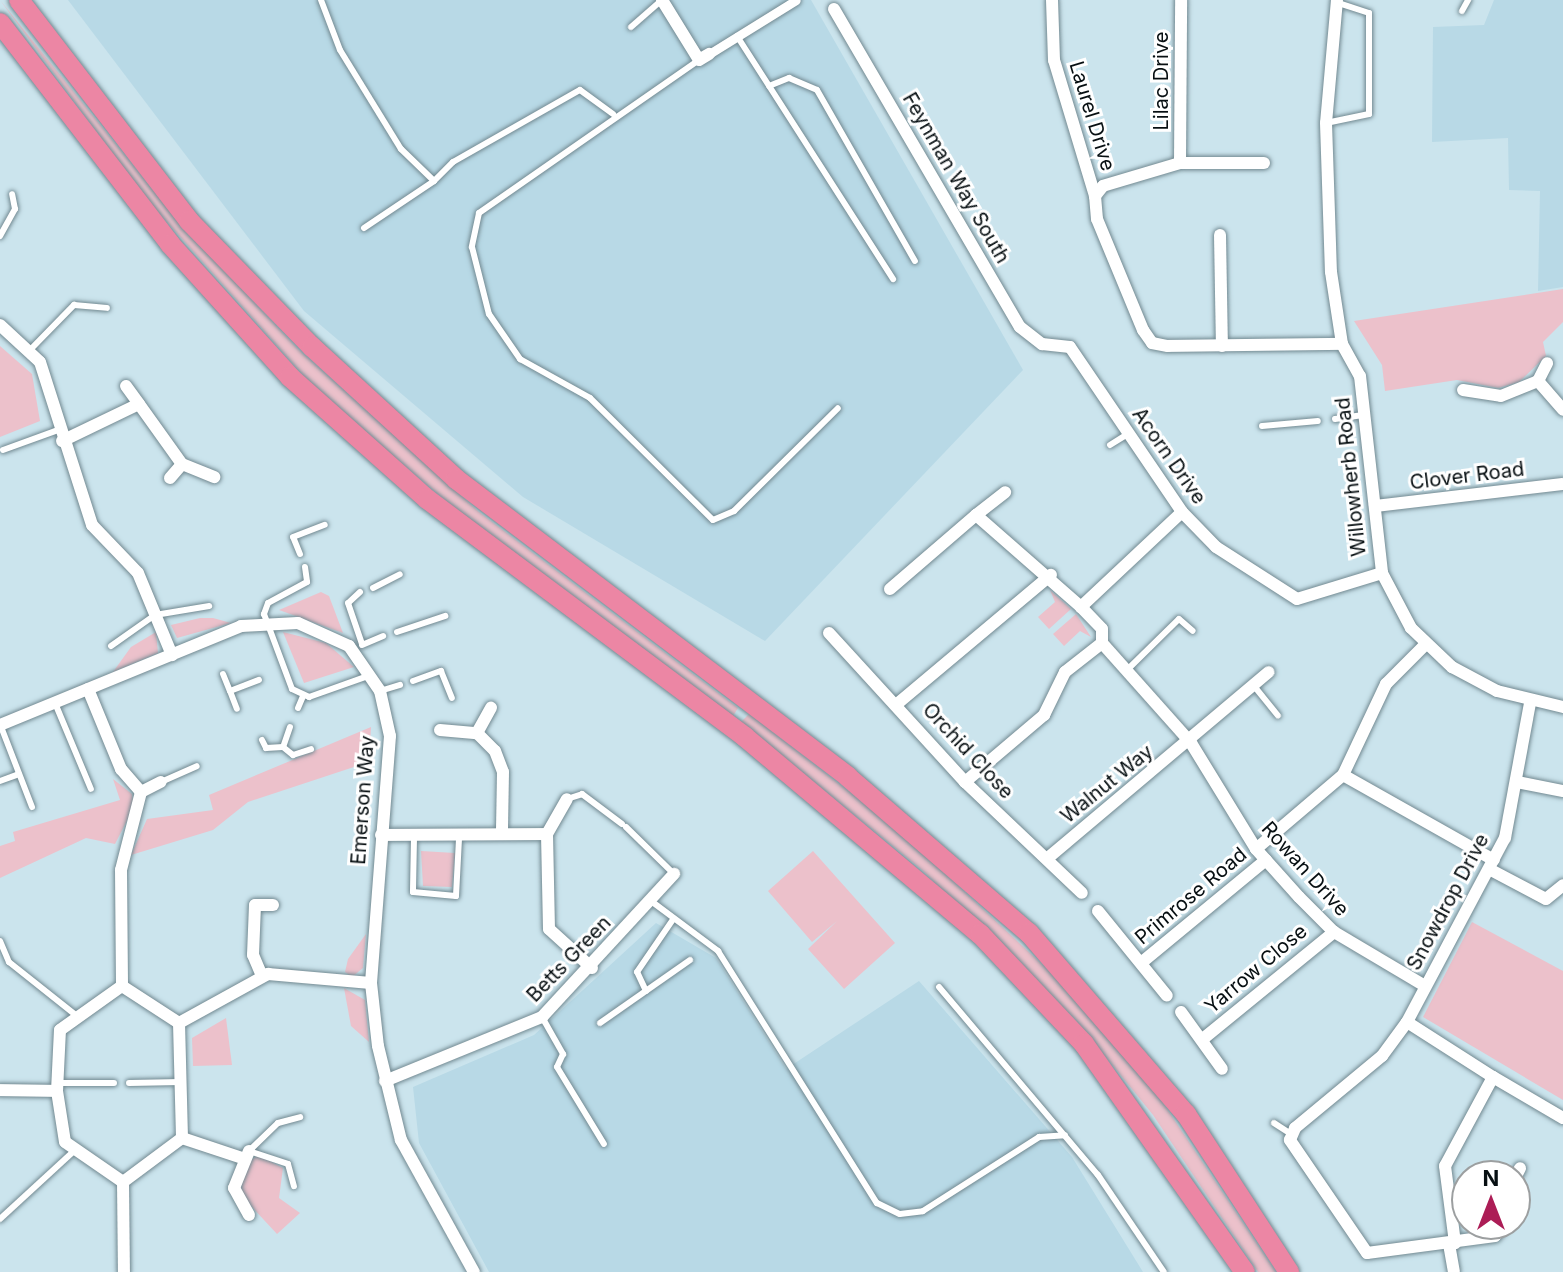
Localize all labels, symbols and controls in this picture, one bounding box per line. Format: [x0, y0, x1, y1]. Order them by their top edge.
street label: Lilac Drive [1149, 32, 1173, 130]
street label: Laurel Drive [1064, 58, 1120, 174]
street label: Feynman Way South [897, 88, 1015, 268]
street label: Willowherb Road [1331, 396, 1371, 558]
street label: Acorn Drive [1127, 403, 1211, 509]
street label: Clover Road [1408, 457, 1526, 495]
street label: Orchid Close [918, 698, 1018, 804]
street label: Emerson Way [347, 735, 379, 865]
street label: Walnut Way [1056, 740, 1158, 828]
street label: Rowan Drive [1256, 817, 1354, 921]
street label: Snowdrop Drive [1402, 830, 1494, 974]
street label: Primrose Road [1130, 842, 1252, 950]
street label: Betts Green [522, 911, 616, 1007]
street label: Yarrow Close [1200, 919, 1312, 1019]
north arrow [1451, 1160, 1531, 1240]
text: N [1483, 1165, 1499, 1191]

